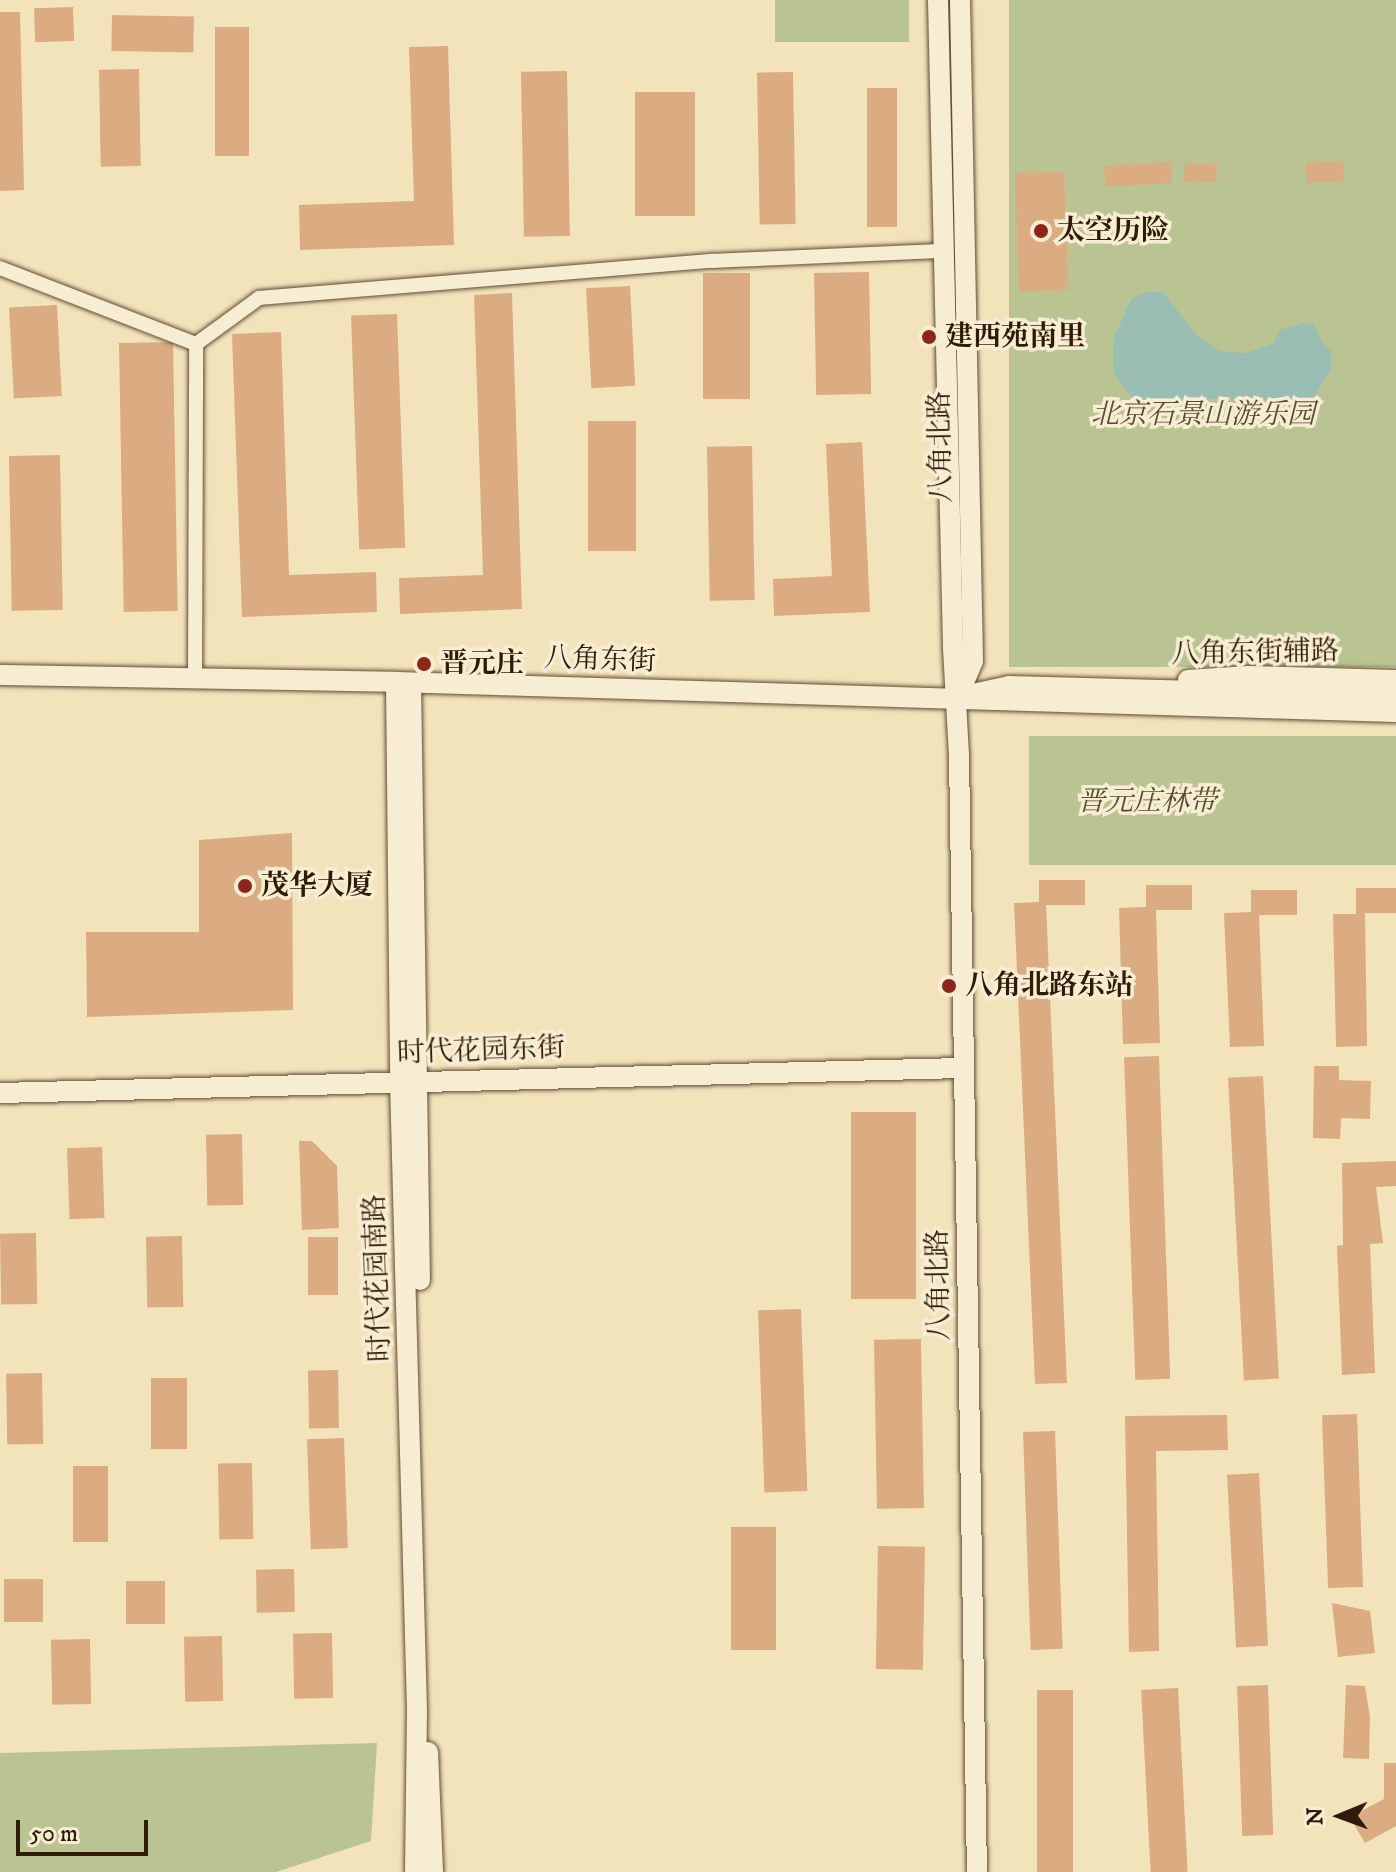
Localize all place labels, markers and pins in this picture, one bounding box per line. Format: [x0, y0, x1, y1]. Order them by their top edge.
place label: 太空历险 [1057, 214, 1169, 248]
marker: 太空历险 [1032, 222, 1050, 240]
place label: 建西苑南里 [945, 320, 1085, 354]
marker: 建西苑南里 [920, 328, 938, 346]
place label: 晋元庄 [440, 647, 524, 681]
marker: 晋元庄 [415, 655, 433, 673]
place label: 茂华大厦 [261, 869, 373, 903]
marker: 茂华大厦 [236, 877, 254, 895]
place label: 八角北路东站 [965, 969, 1133, 1003]
marker: 八角北路东站 [940, 977, 958, 995]

